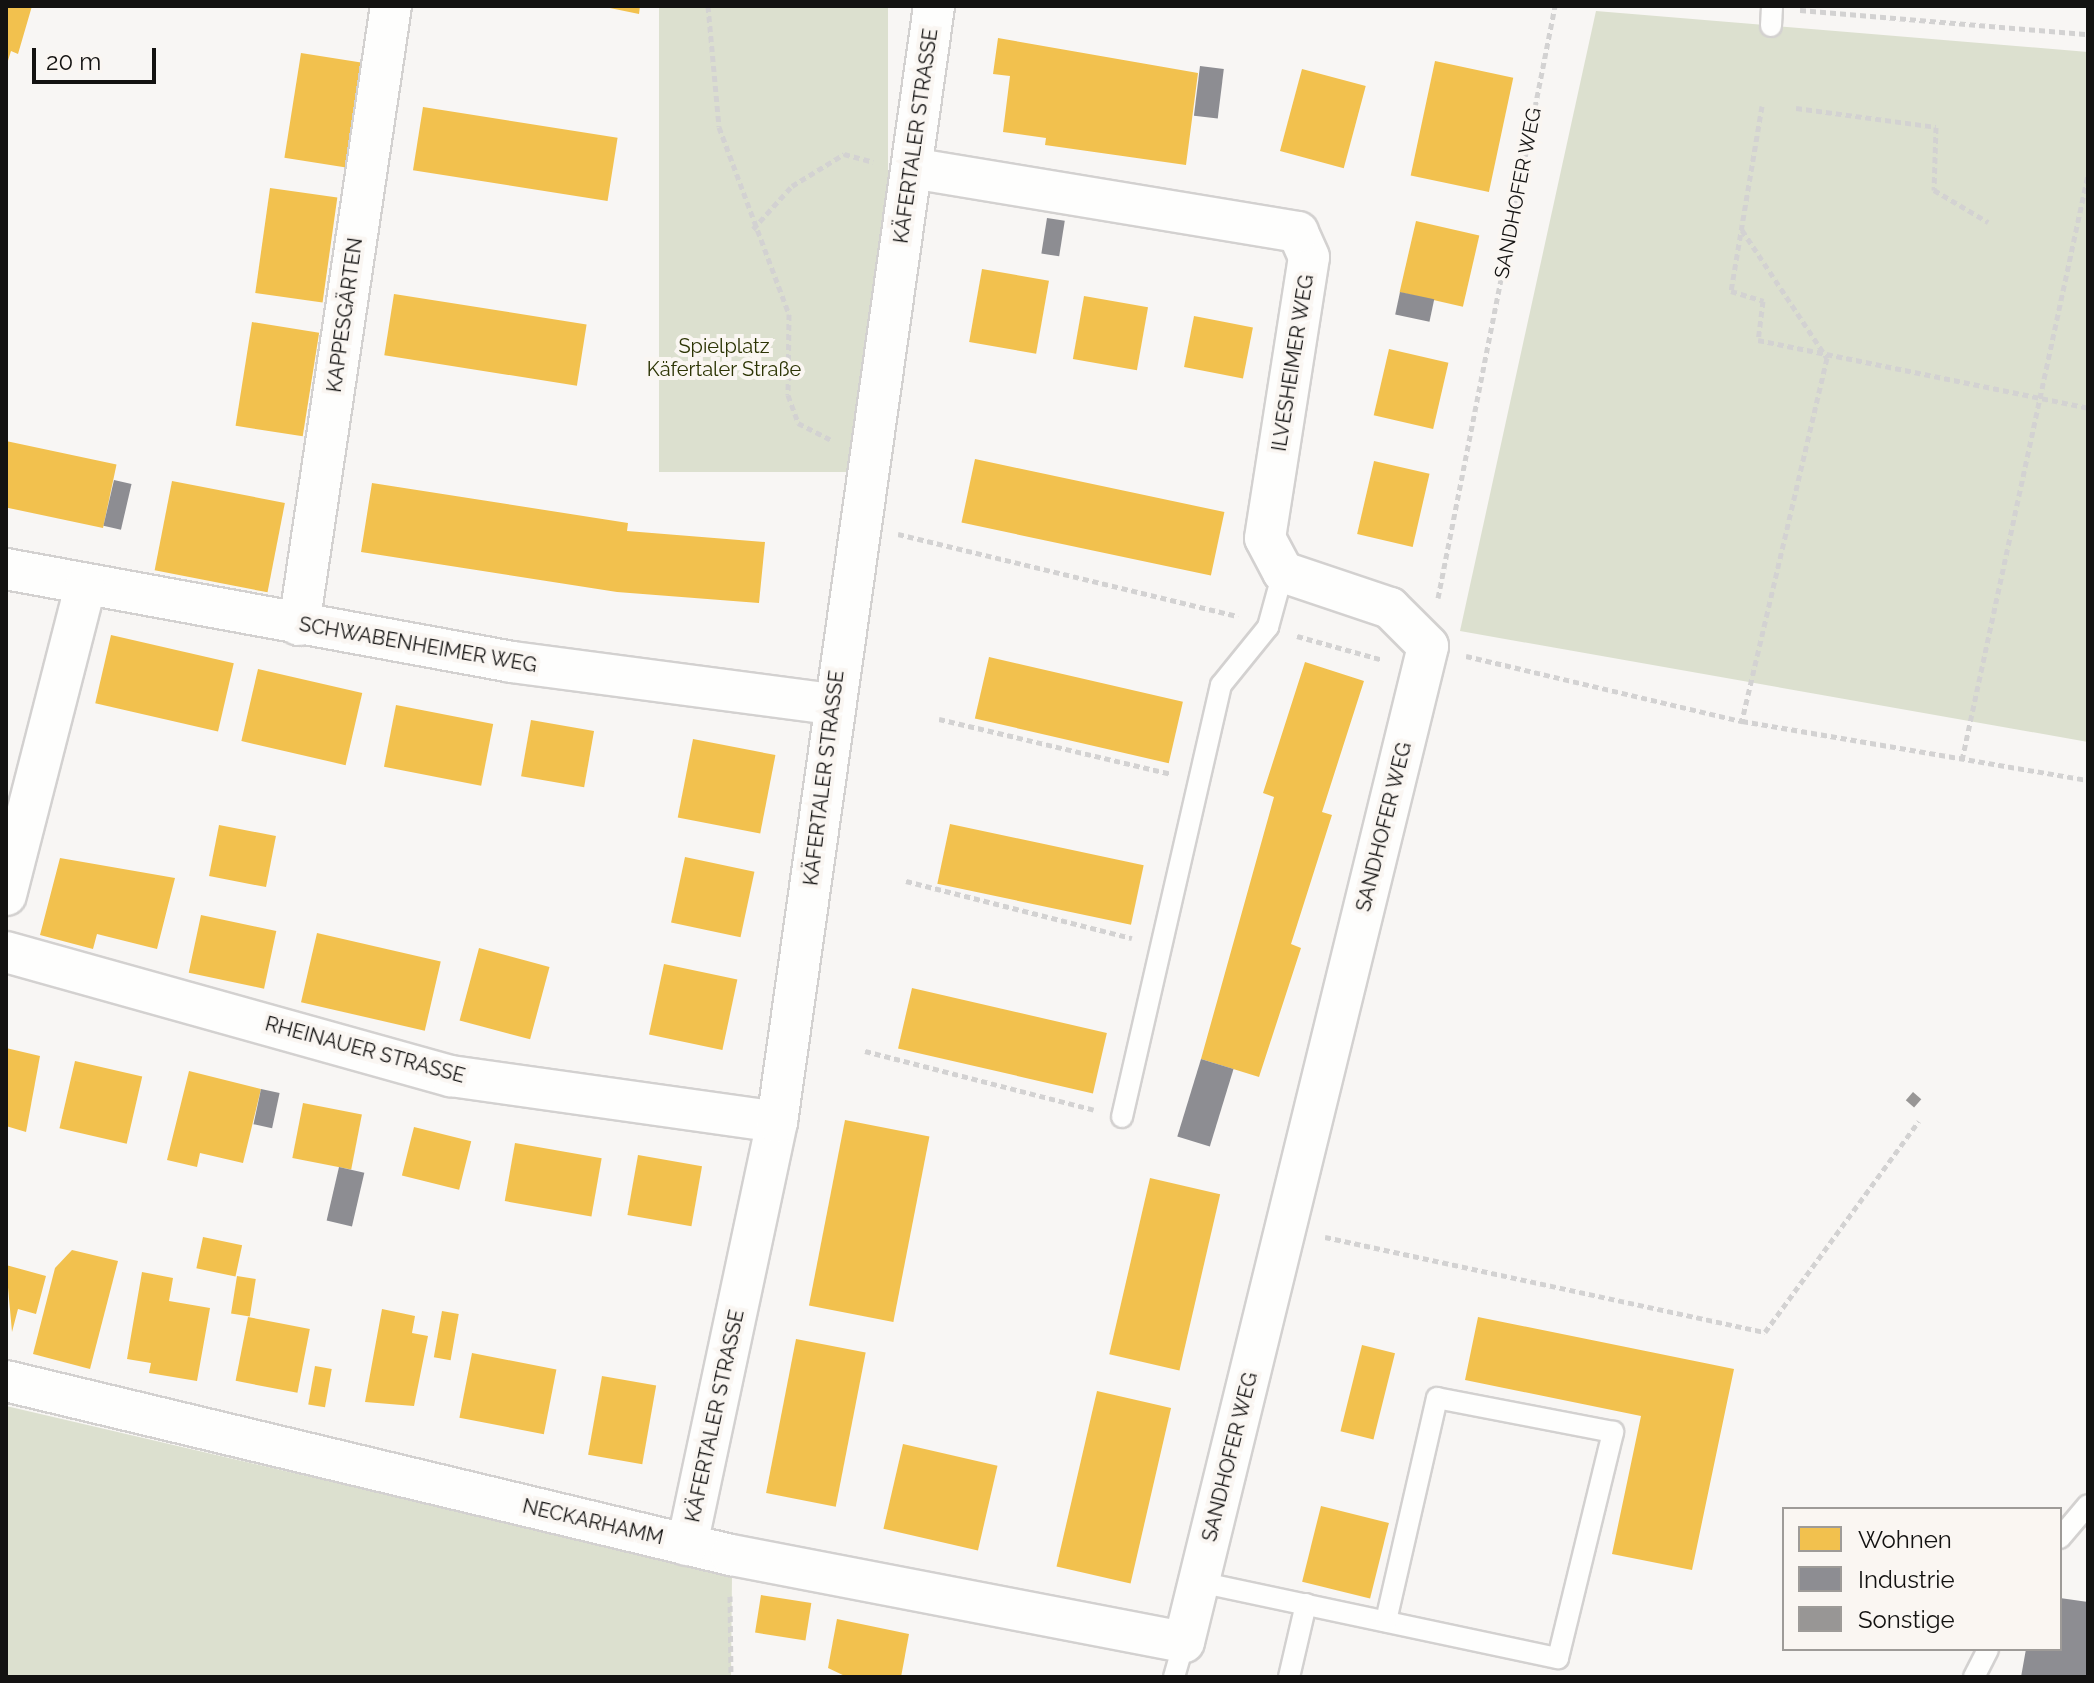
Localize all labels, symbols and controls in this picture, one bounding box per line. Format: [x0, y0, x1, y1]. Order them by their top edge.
street label: KÄFERTALER STRASSE [889, 27, 943, 245]
scale bar [36, 32, 160, 82]
text: 20 m [46, 47, 101, 76]
street label: SANDHOFER WEG [1490, 105, 1546, 281]
street label: KAPPESGÄRTEN [322, 236, 368, 394]
street label: ILVESHEIMER WEG [1267, 273, 1319, 453]
park label: Spielplatz Käfertaler Straße [647, 334, 801, 381]
street label: SCHWABENHEIMER WEG [297, 612, 539, 678]
street label: KÄFERTALER STRASSE [799, 669, 849, 887]
street label: SANDHOFER WEG [1351, 740, 1417, 914]
street label: RHEINAUER STRASSE [262, 1012, 468, 1088]
street label: KÄFERTALER STRASSE [681, 1308, 749, 1524]
street label: SANDHOFER WEG [1197, 1370, 1263, 1544]
street label: NECKARHAMM [520, 1494, 666, 1550]
legend [1782, 1507, 2062, 1651]
text: Wohnen [1858, 1525, 1952, 1554]
text: Industrie [1858, 1565, 1955, 1594]
text: Sonstige [1858, 1605, 1955, 1634]

